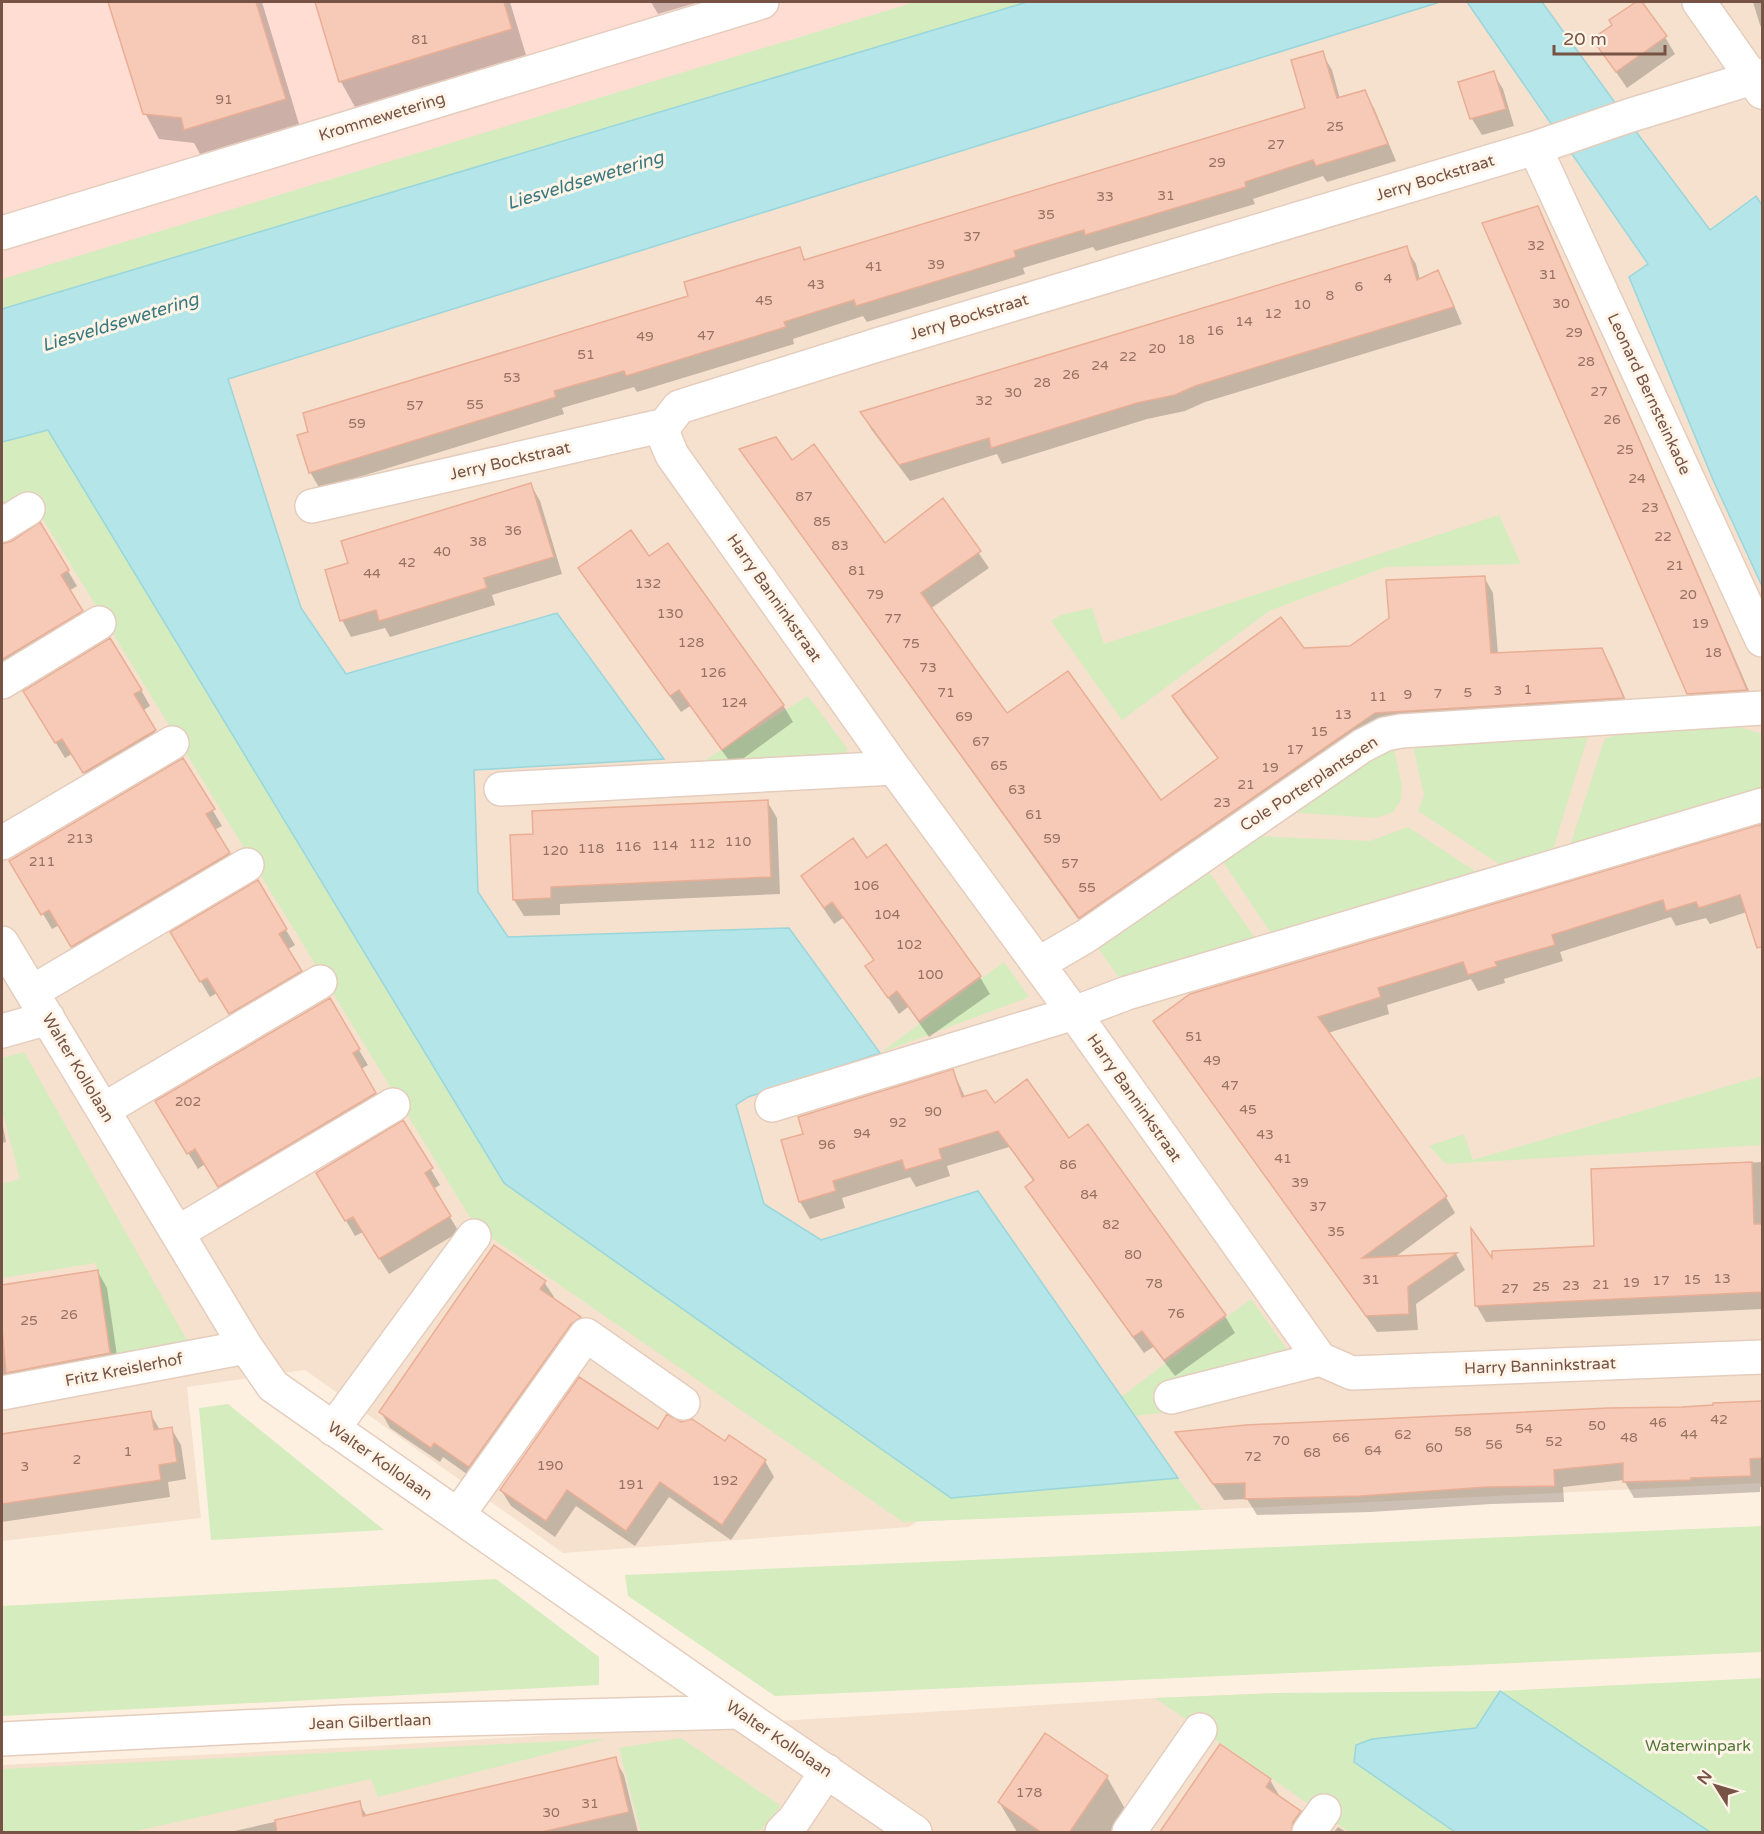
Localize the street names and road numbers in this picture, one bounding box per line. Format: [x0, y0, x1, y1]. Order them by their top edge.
street label: Krommewetering [316, 88, 448, 146]
street label: Jerry Bockstraat [1373, 150, 1497, 206]
street label: Jerry Bockstraat [907, 289, 1031, 345]
street label: Leonard Bernsteinkade [1603, 310, 1695, 478]
street label: Jerry Bockstraat [448, 437, 572, 485]
street label: Harry Banninkstraat [722, 530, 826, 666]
street label: Cole Porterplantsoen [1236, 732, 1382, 836]
street label: Walter Kollolaan [38, 1010, 118, 1126]
street label: Harry Banninkstraat [1082, 1030, 1186, 1166]
street label: Fritz Kreislerhof [63, 1349, 186, 1391]
street label: Harry Banninkstraat [1464, 1353, 1616, 1379]
street label: Walter Kollolaan [324, 1417, 436, 1505]
street label: Walter Kollolaan [722, 1696, 836, 1782]
street label: Jean Gilbertlaan [308, 1710, 432, 1734]

